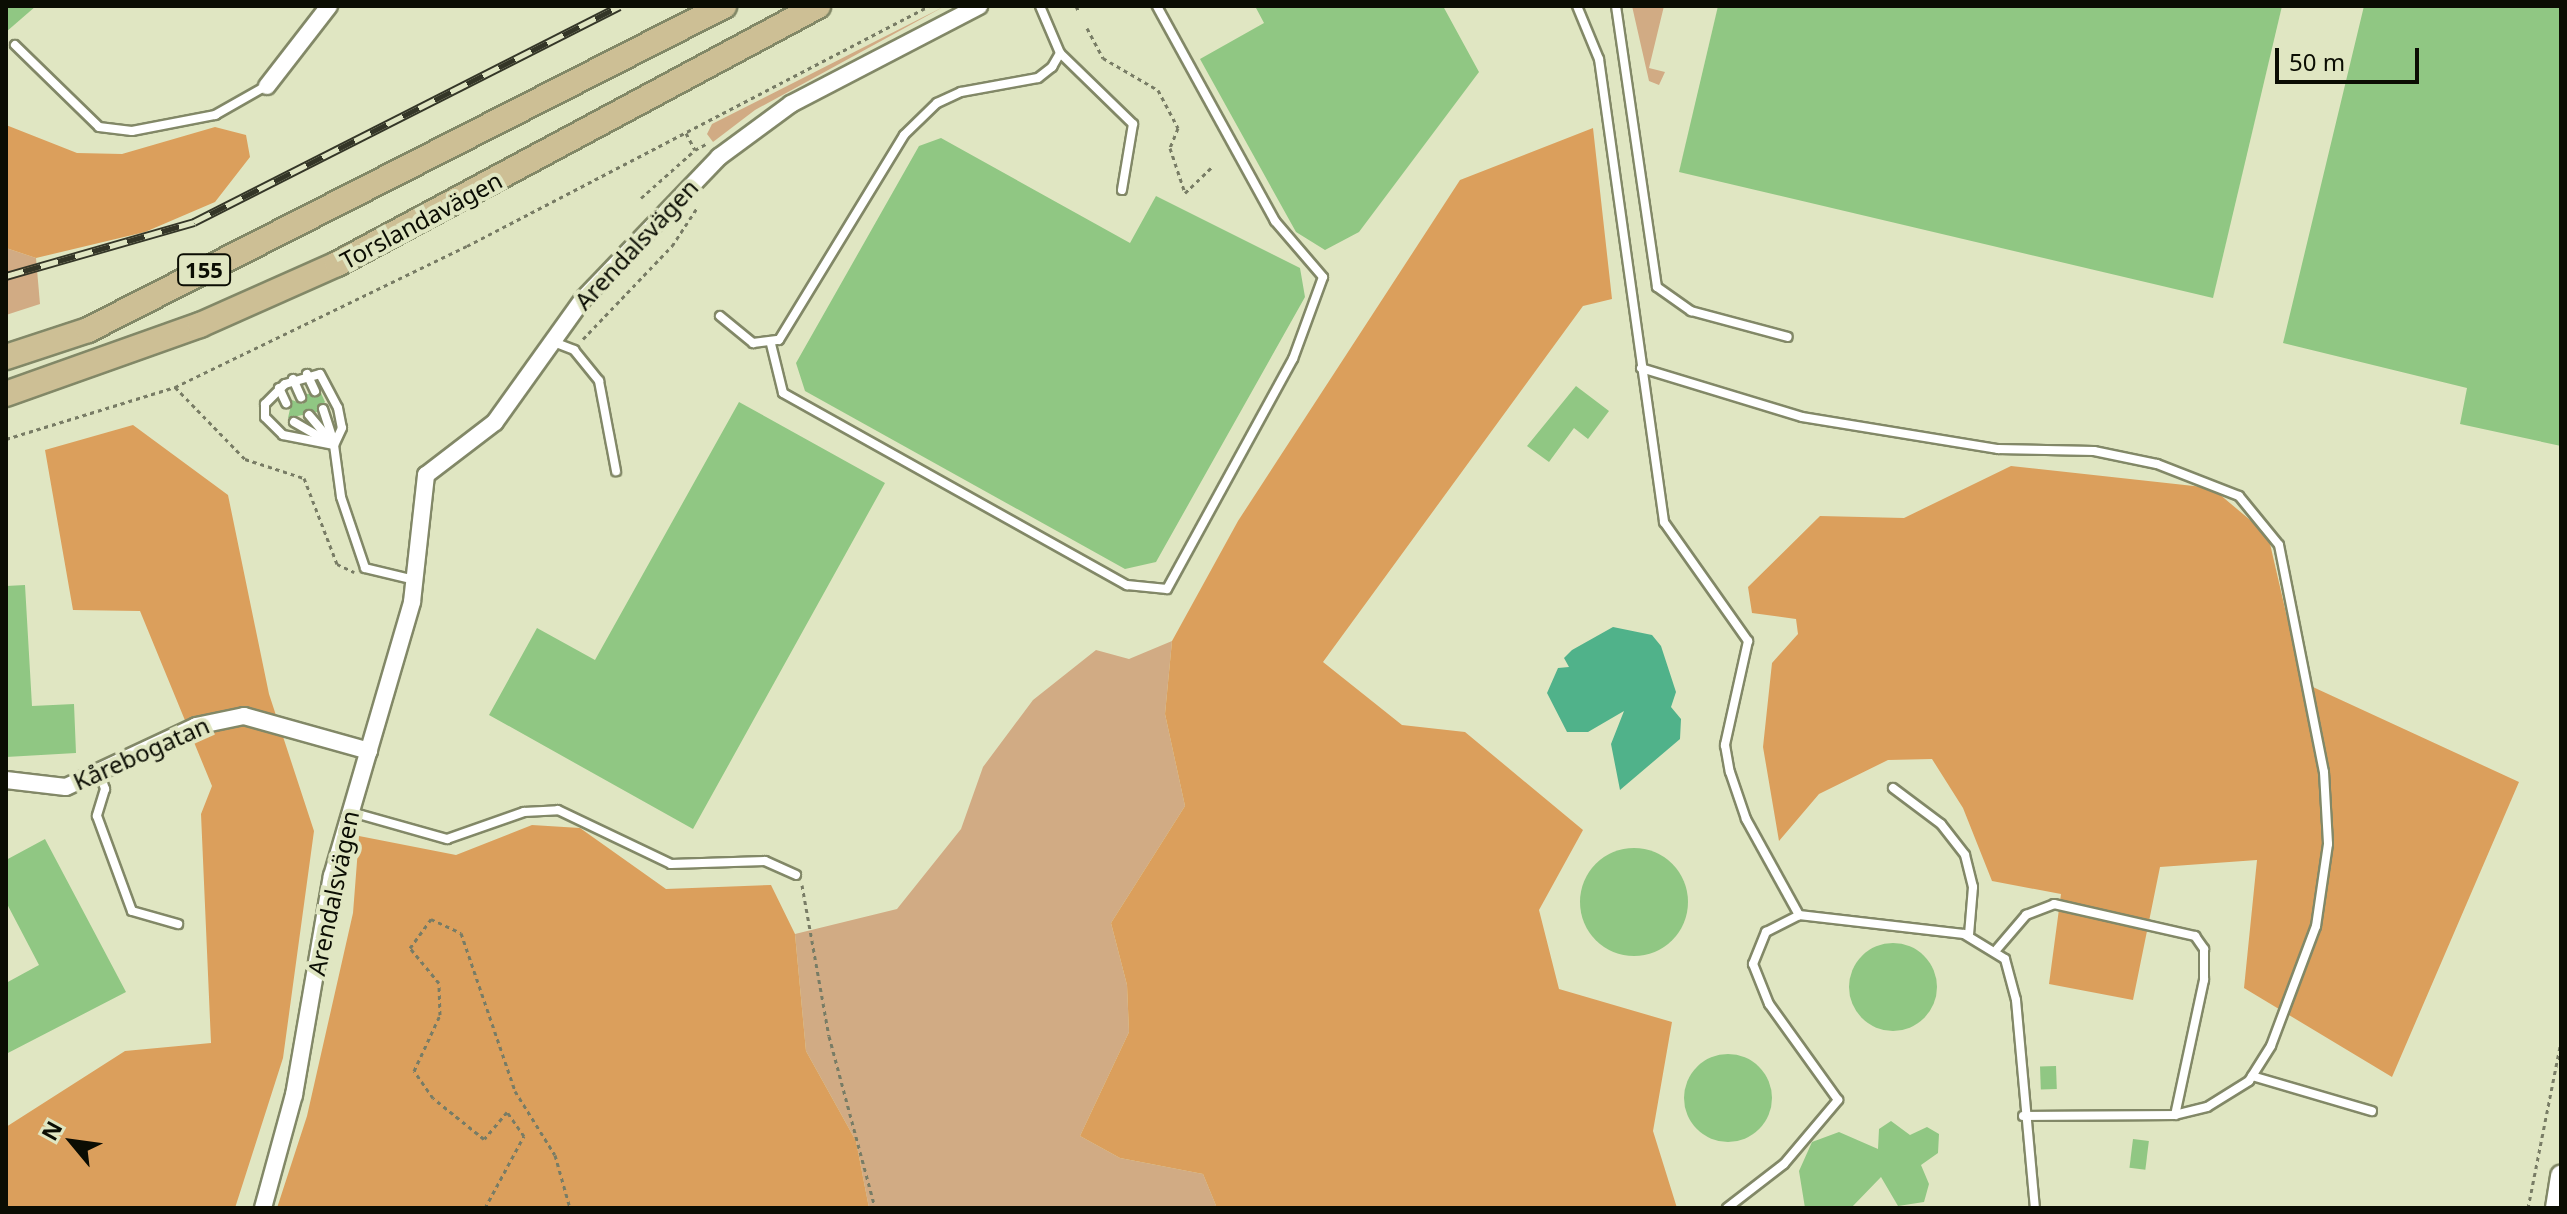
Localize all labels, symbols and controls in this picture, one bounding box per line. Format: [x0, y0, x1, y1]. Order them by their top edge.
scale bar [2279, 32, 2423, 82]
text: 50 m [2289, 45, 2345, 78]
street label: Torslandavägen [335, 165, 507, 275]
street label: Arendalsvägen [568, 173, 704, 315]
road number: 155 [176, 252, 232, 288]
street label: Kårebogatan [69, 710, 213, 796]
street label: Arendalsvägen [301, 808, 365, 978]
north arrow [32, 1102, 112, 1182]
text: N [34, 1115, 68, 1145]

